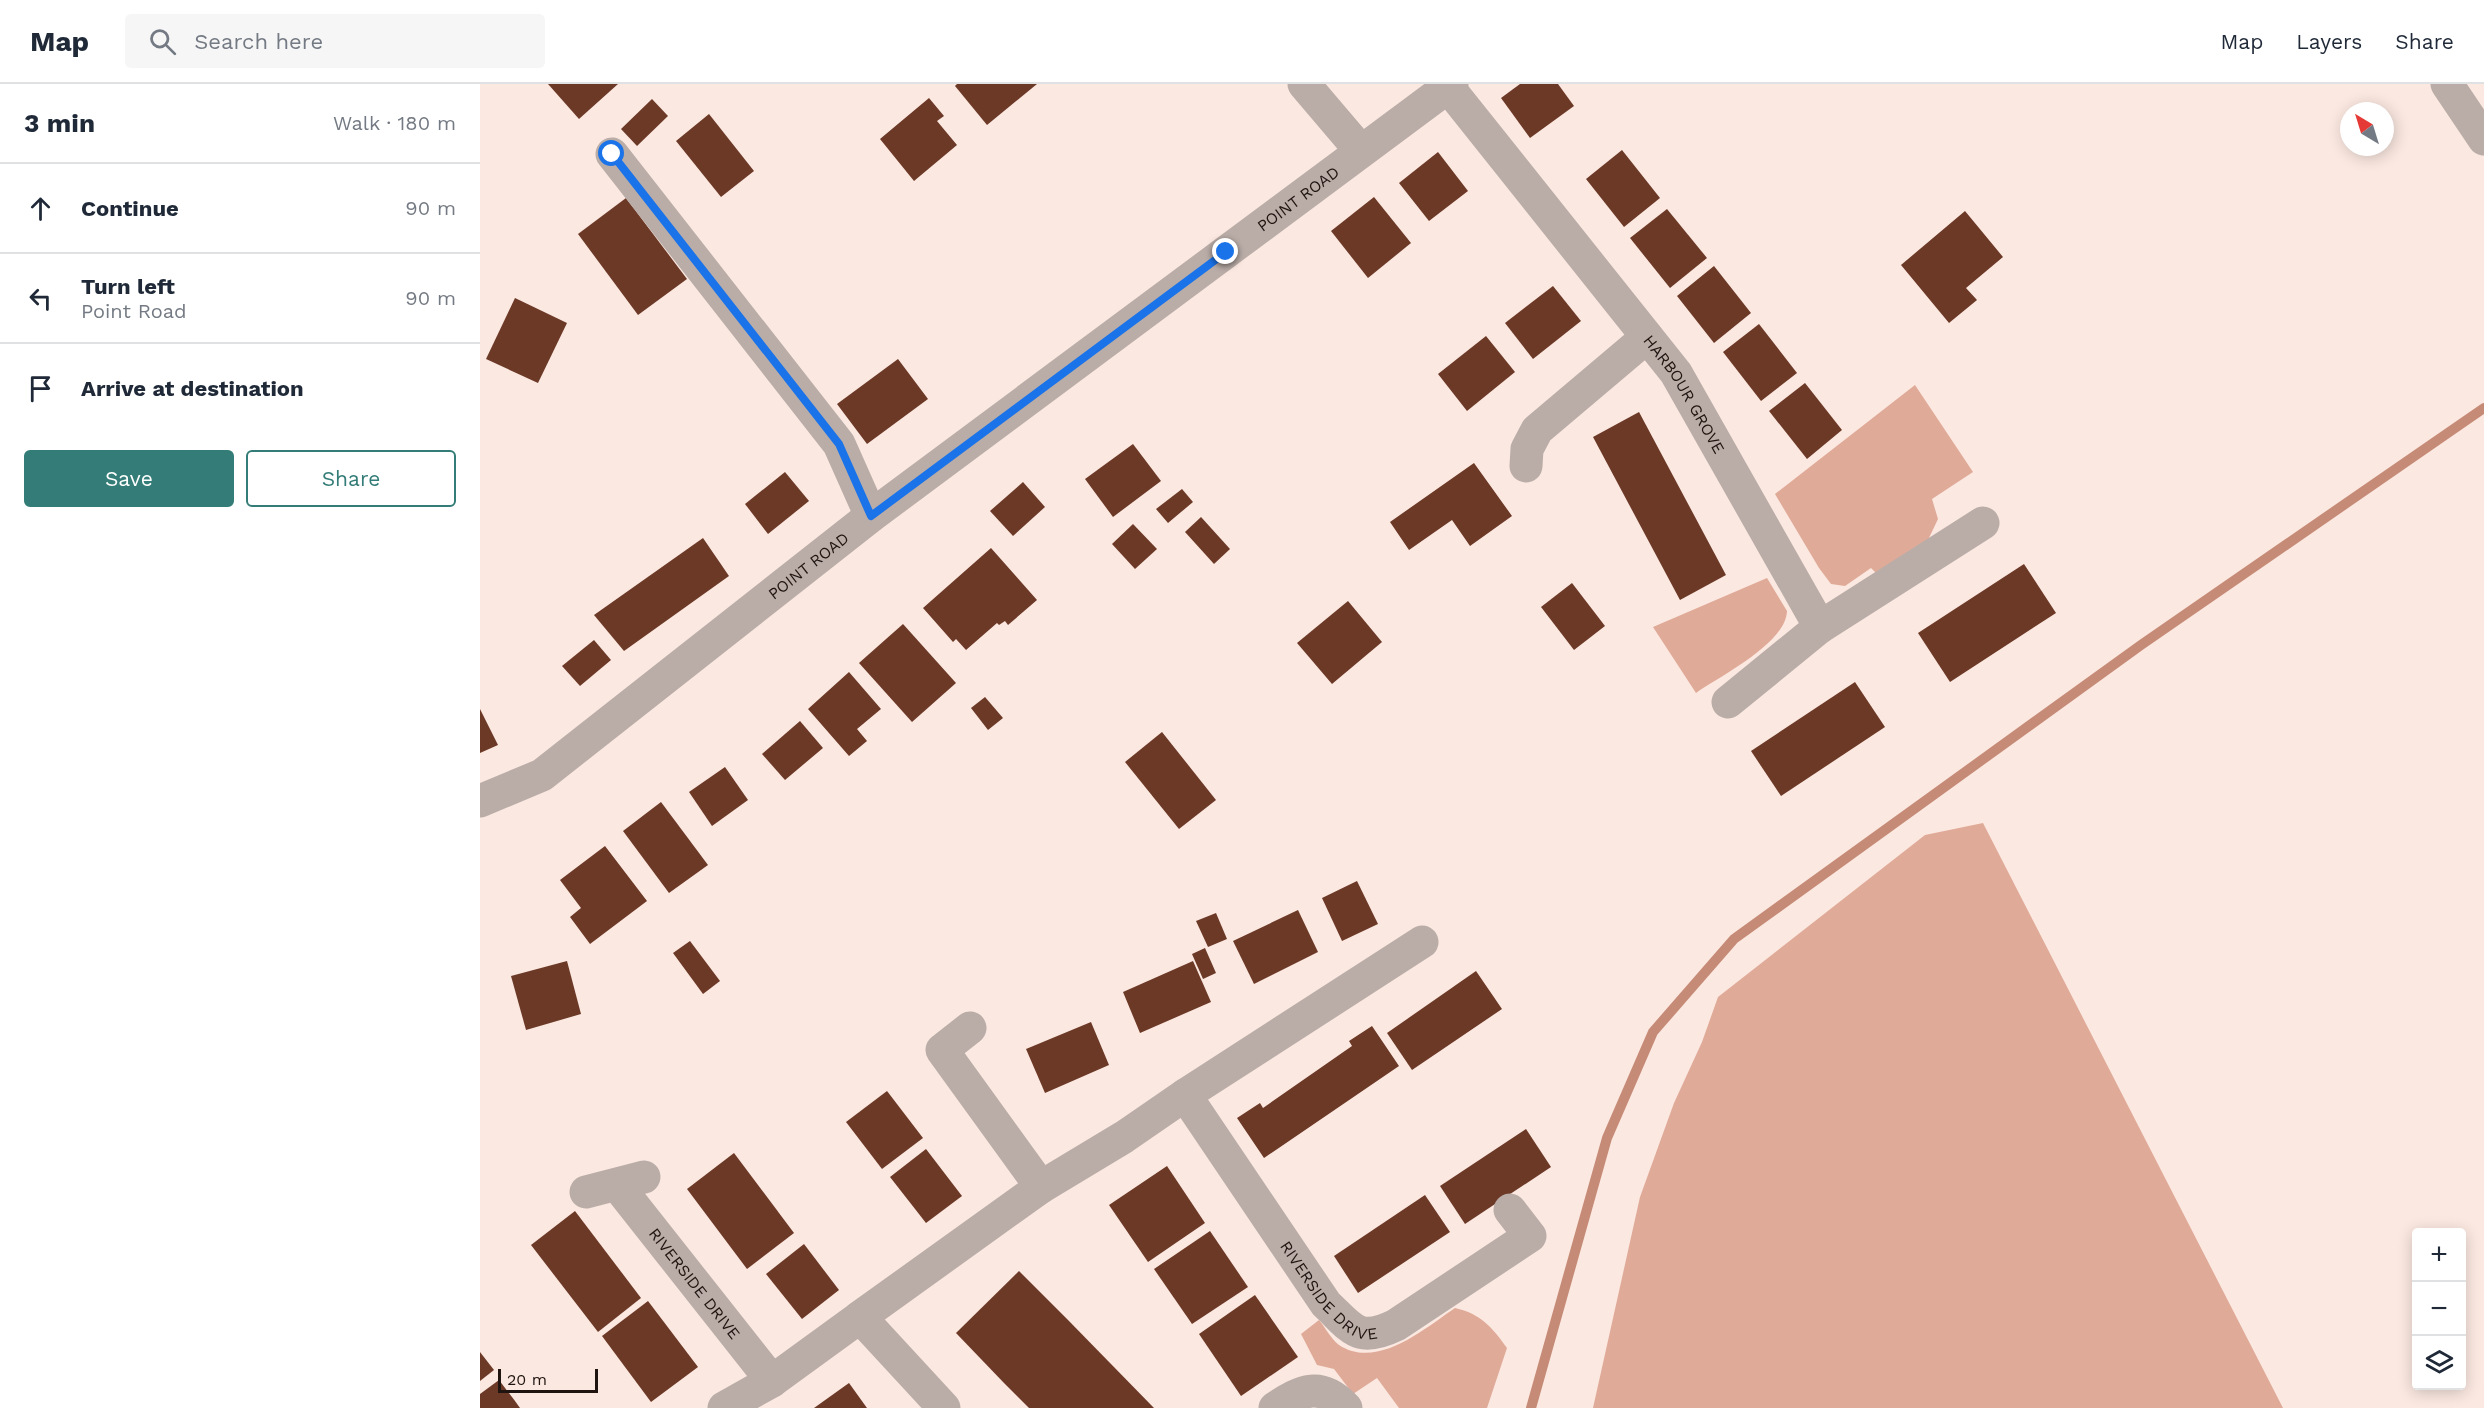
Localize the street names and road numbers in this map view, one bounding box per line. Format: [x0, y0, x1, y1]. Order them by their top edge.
street label: POINT ROAD [1253, 162, 1343, 235]
street label: HARBOUR GROVE [1640, 331, 1729, 457]
street label: POINT ROAD [764, 528, 852, 603]
street label: RIVERSIDE DRIVE [645, 1224, 745, 1343]
street label: RIVERSIDE DRIVE [1277, 1237, 1379, 1343]

